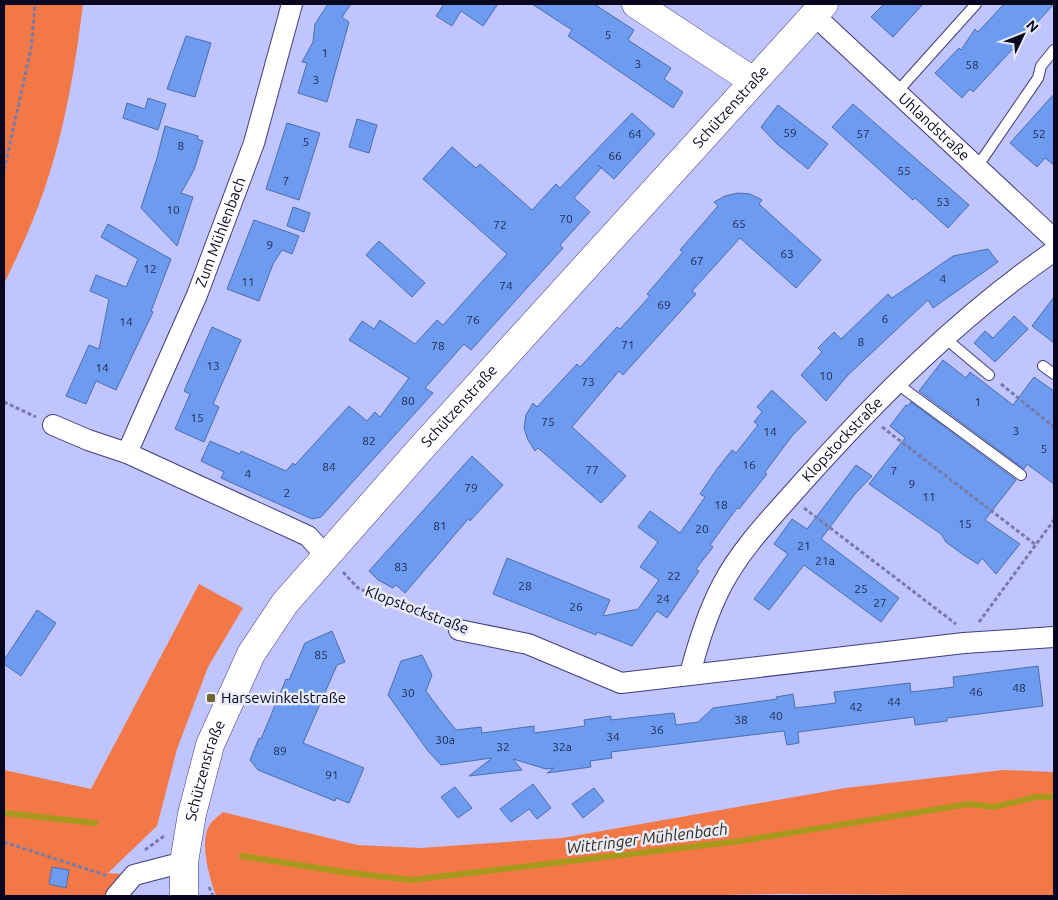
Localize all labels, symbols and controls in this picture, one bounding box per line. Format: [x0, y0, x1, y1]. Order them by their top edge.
north arrow [998, 10, 1048, 60]
text: N [1023, 17, 1042, 35]
house number: 5 [605, 28, 611, 41]
house number: 1 [322, 46, 328, 59]
house number: 3 [635, 57, 641, 70]
house number: 58 [965, 58, 979, 71]
street label: Schützenstraße [689, 62, 772, 151]
house number: 3 [313, 73, 319, 86]
street label: Uhlandstraße [895, 89, 973, 164]
house number: 59 [783, 126, 797, 139]
house number: 64 [628, 127, 642, 140]
house number: 57 [856, 127, 870, 140]
house number: 52 [1032, 127, 1046, 140]
house number: 5 [303, 135, 309, 148]
house number: 8 [178, 139, 185, 152]
house number: 66 [608, 149, 622, 162]
house number: 55 [897, 164, 911, 177]
street label: Zum Mühlenbach [192, 174, 249, 289]
house number: 7 [283, 174, 289, 187]
house number: 53 [936, 195, 950, 208]
house number: 10 [166, 203, 180, 216]
house number: 70 [559, 212, 573, 225]
house number: 65 [732, 217, 746, 230]
house number: 72 [493, 218, 507, 231]
house number: 9 [267, 238, 273, 251]
house number: 63 [780, 247, 794, 260]
house number: 67 [690, 254, 704, 267]
house number: 12 [143, 262, 157, 275]
house number: 4 [940, 272, 947, 285]
house number: 11 [241, 275, 255, 288]
house number: 74 [499, 279, 513, 292]
house number: 69 [657, 298, 671, 311]
house number: 6 [882, 312, 889, 325]
house number: 76 [466, 313, 480, 326]
house number: 14 [119, 315, 133, 328]
house number: 8 [858, 335, 865, 348]
house number: 71 [621, 338, 635, 351]
house number: 78 [431, 339, 445, 352]
house number: 13 [206, 359, 220, 372]
house number: 14 [95, 361, 109, 374]
street label: Schützenstraße [417, 361, 500, 450]
house number: 10 [819, 369, 833, 382]
house number: 73 [581, 375, 595, 388]
street label: Klopstockstraße [798, 393, 886, 485]
house number: 80 [401, 394, 415, 407]
house number: 1 [975, 395, 981, 408]
house number: 15 [190, 411, 204, 424]
house number: 75 [541, 415, 555, 428]
house number: 3 [1013, 424, 1019, 437]
house number: 14 [763, 425, 777, 438]
house number: 82 [362, 434, 376, 447]
house number: 5 [1041, 442, 1047, 455]
house number: 16 [742, 458, 756, 471]
house number: 84 [322, 460, 336, 473]
house number: 77 [585, 463, 599, 476]
house number: 7 [891, 464, 897, 477]
house number: 4 [245, 467, 252, 480]
house number: 9 [909, 477, 915, 490]
house number: 79 [464, 481, 478, 494]
house number: 2 [284, 486, 290, 499]
house number: 11 [922, 490, 936, 503]
house number: 18 [714, 498, 728, 511]
house number: 15 [958, 517, 972, 530]
house number: 81 [433, 519, 447, 532]
house number: 20 [695, 522, 709, 535]
house number: 21 [797, 539, 811, 552]
house number: 21a [815, 554, 835, 567]
house number: 83 [394, 560, 408, 573]
house number: 22 [667, 569, 681, 582]
house number: 28 [518, 579, 532, 592]
street label: Klopstockstraße [363, 582, 471, 637]
house number: 25 [854, 582, 868, 595]
house number: 24 [656, 592, 670, 605]
house number: 27 [873, 596, 887, 609]
house number: 26 [569, 600, 583, 613]
house number: 85 [314, 648, 328, 661]
house number: 48 [1012, 681, 1026, 694]
house number: 46 [969, 685, 983, 698]
house number: 30 [401, 686, 415, 699]
place label: Harsewinkelstraße [221, 689, 346, 706]
marker: Harsewinkelstraße [205, 692, 217, 704]
house number: 44 [887, 695, 901, 708]
house number: 42 [849, 700, 863, 713]
house number: 40 [769, 709, 783, 722]
house number: 38 [734, 713, 748, 726]
street label: Schützenstraße [182, 717, 228, 822]
house number: 36 [650, 723, 664, 736]
house number: 34 [606, 730, 620, 743]
house number: 30a [435, 733, 455, 746]
house number: 32 [496, 740, 510, 753]
house number: 32a [552, 740, 572, 753]
house number: 89 [273, 744, 287, 757]
house number: 91 [325, 768, 339, 781]
water label: Wittringer Mühlenbach [565, 819, 729, 857]

